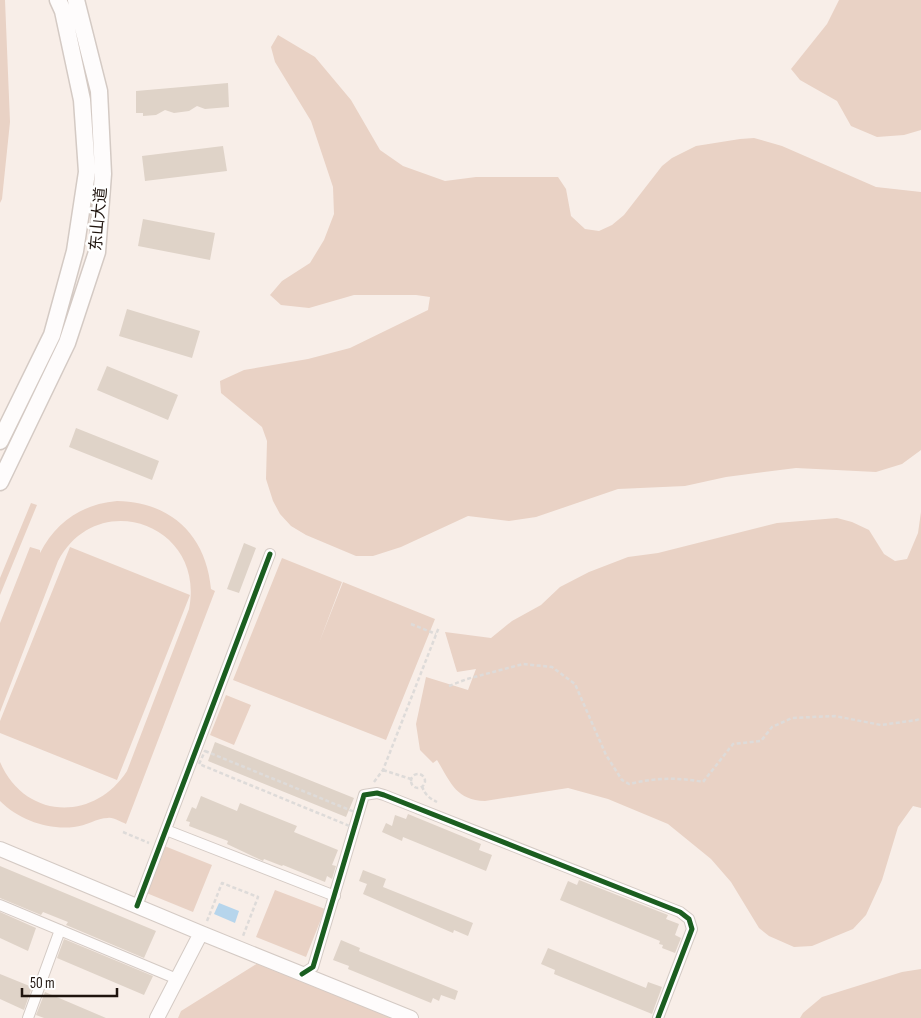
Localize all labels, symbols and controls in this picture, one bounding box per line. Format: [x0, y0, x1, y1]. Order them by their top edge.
street label: 东山大道 [87, 186, 111, 252]
scale bar [22, 966, 118, 998]
text: 50 m [30, 974, 55, 993]

